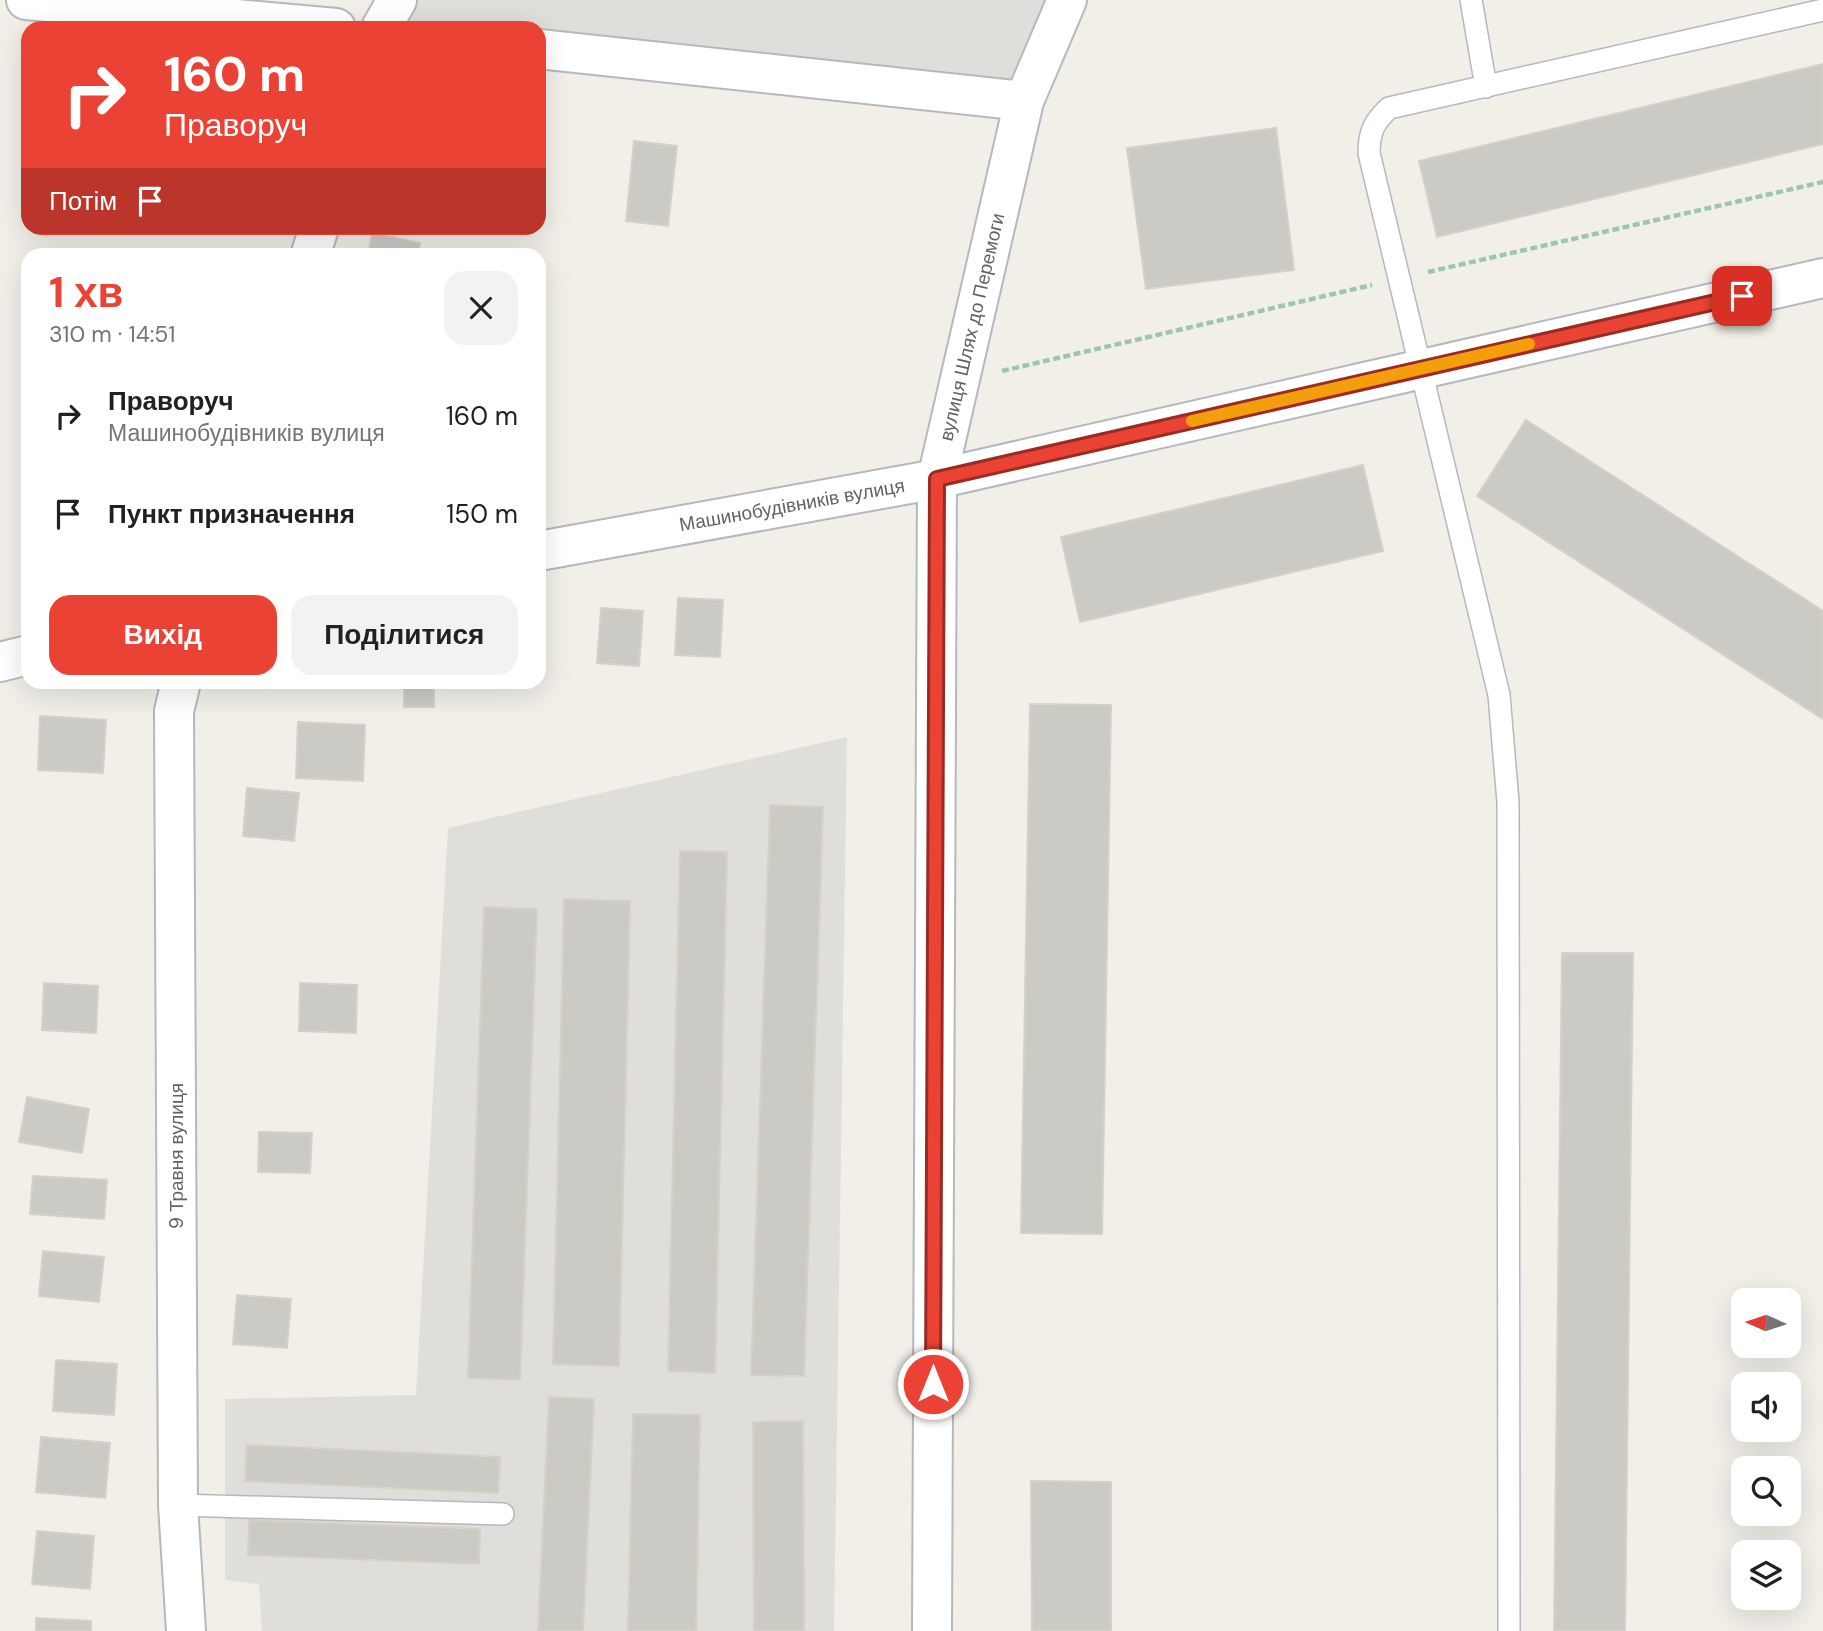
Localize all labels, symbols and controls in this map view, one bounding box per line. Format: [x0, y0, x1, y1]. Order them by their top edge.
text: 160 m [164, 42, 305, 106]
icon: right [49, 49, 140, 140]
text: Праворуч [164, 104, 307, 146]
icon: arrive [131, 182, 169, 220]
text: Потім [49, 184, 117, 218]
street label: вулиця Шлях до Перемоги [934, 211, 1010, 443]
text: 1 хв [49, 265, 123, 320]
pin [1712, 266, 1772, 326]
button: close [444, 271, 518, 345]
icon: arrive [1723, 277, 1761, 315]
text: 310 m · 14:51 [49, 319, 176, 349]
text: Праворуч [108, 384, 234, 418]
icon: right [49, 397, 87, 435]
text: 160 m [446, 399, 518, 433]
text: Машинобудівників вулиця [108, 418, 385, 448]
street label: Машинобудівників вулиця [677, 473, 907, 537]
icon: arrive [49, 495, 87, 533]
text: Пункт призначення [108, 497, 355, 531]
text: 150 m [446, 497, 518, 531]
button: Вихід [49, 595, 277, 675]
button: Поділитися [291, 595, 518, 675]
street label: 9 Травня вулиця [164, 1083, 189, 1229]
north arrow [1731, 1288, 1801, 1358]
map controls [1731, 1288, 1801, 1610]
position arrow [896, 1347, 970, 1421]
button: sound [1731, 1372, 1801, 1442]
button: search [1731, 1456, 1801, 1526]
button: layers [1731, 1540, 1801, 1610]

